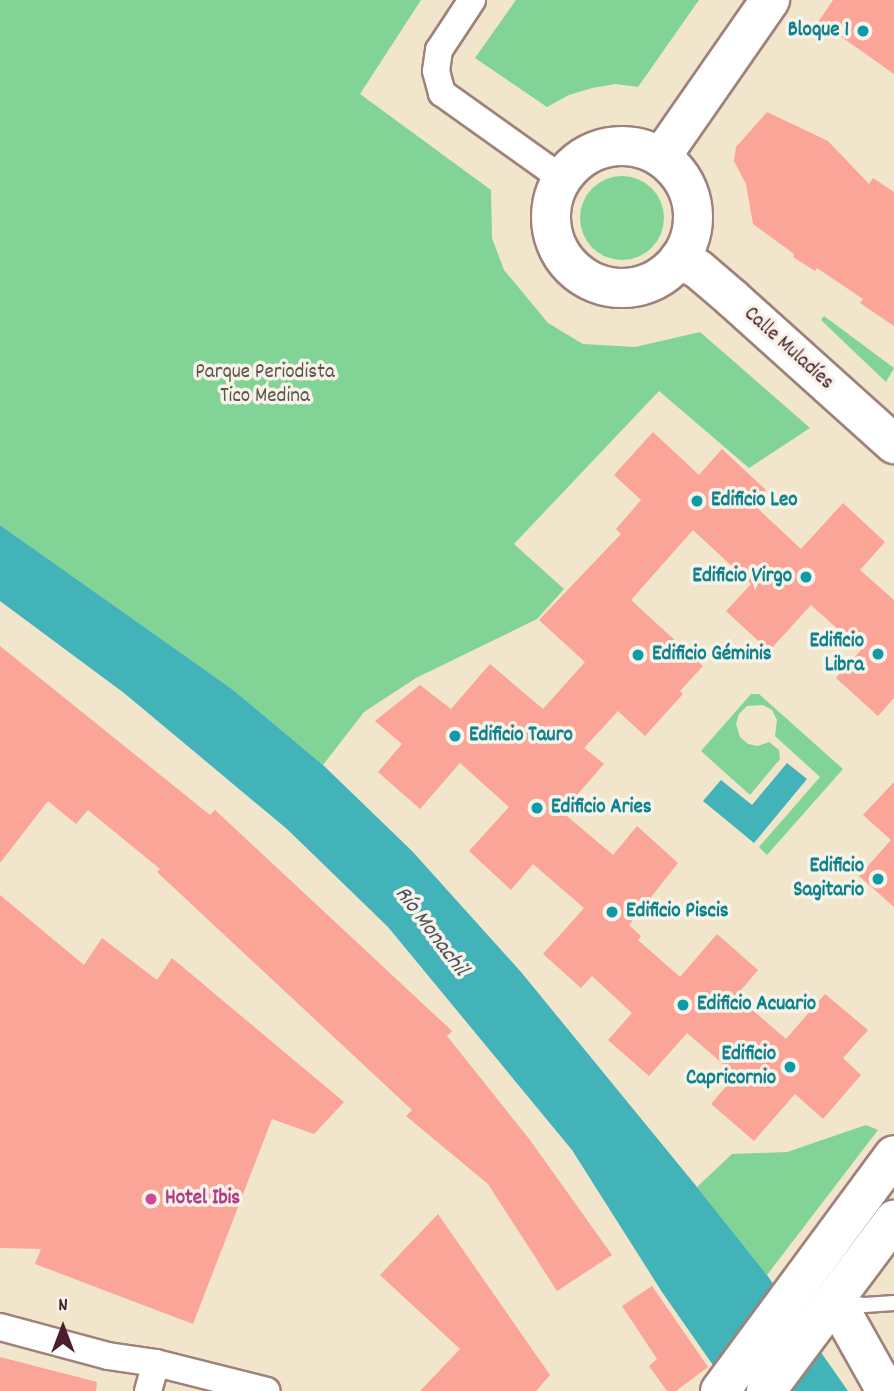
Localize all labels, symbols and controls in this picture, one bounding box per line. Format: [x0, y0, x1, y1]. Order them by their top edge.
place label: Bloque 1 [788, 18, 849, 44]
marker: Bloque 1 [855, 23, 871, 39]
street label: Calle Muladíes [738, 302, 838, 396]
park label: Parque Periodista Tico Medina [195, 360, 335, 410]
place label: Edificio Leo [711, 488, 798, 514]
marker: Edificio Leo [689, 493, 705, 509]
place label: Edificio Virgo [692, 564, 792, 590]
marker: Edificio Virgo [798, 569, 814, 585]
place label: Edificio Libra [809, 629, 864, 679]
place label: Edificio Géminis [652, 642, 772, 668]
marker: Edificio Libra [870, 646, 886, 662]
marker: Edificio Géminis [630, 647, 646, 663]
place label: Edificio Tauro [469, 723, 573, 749]
marker: Edificio Tauro [447, 728, 463, 744]
place label: Edificio Aries [551, 795, 652, 821]
marker: Edificio Aries [529, 800, 545, 816]
place label: Edificio Sagitario [793, 854, 864, 904]
marker: Edificio Sagitario [870, 871, 886, 887]
water label: Río Monachil [387, 882, 473, 982]
place label: Edificio Piscis [626, 899, 729, 925]
marker: Edificio Piscis [604, 904, 620, 920]
place label: Edificio Acuario [697, 992, 816, 1018]
marker: Edificio Acuario [675, 997, 691, 1013]
place label: Edificio Capricornio [686, 1042, 776, 1092]
marker: Edificio Capricornio [782, 1059, 798, 1075]
place label: Hotel Ibis [165, 1186, 240, 1212]
marker: Hotel Ibis [143, 1191, 159, 1207]
north arrow [28, 1293, 98, 1363]
text: N [58, 1293, 68, 1320]

